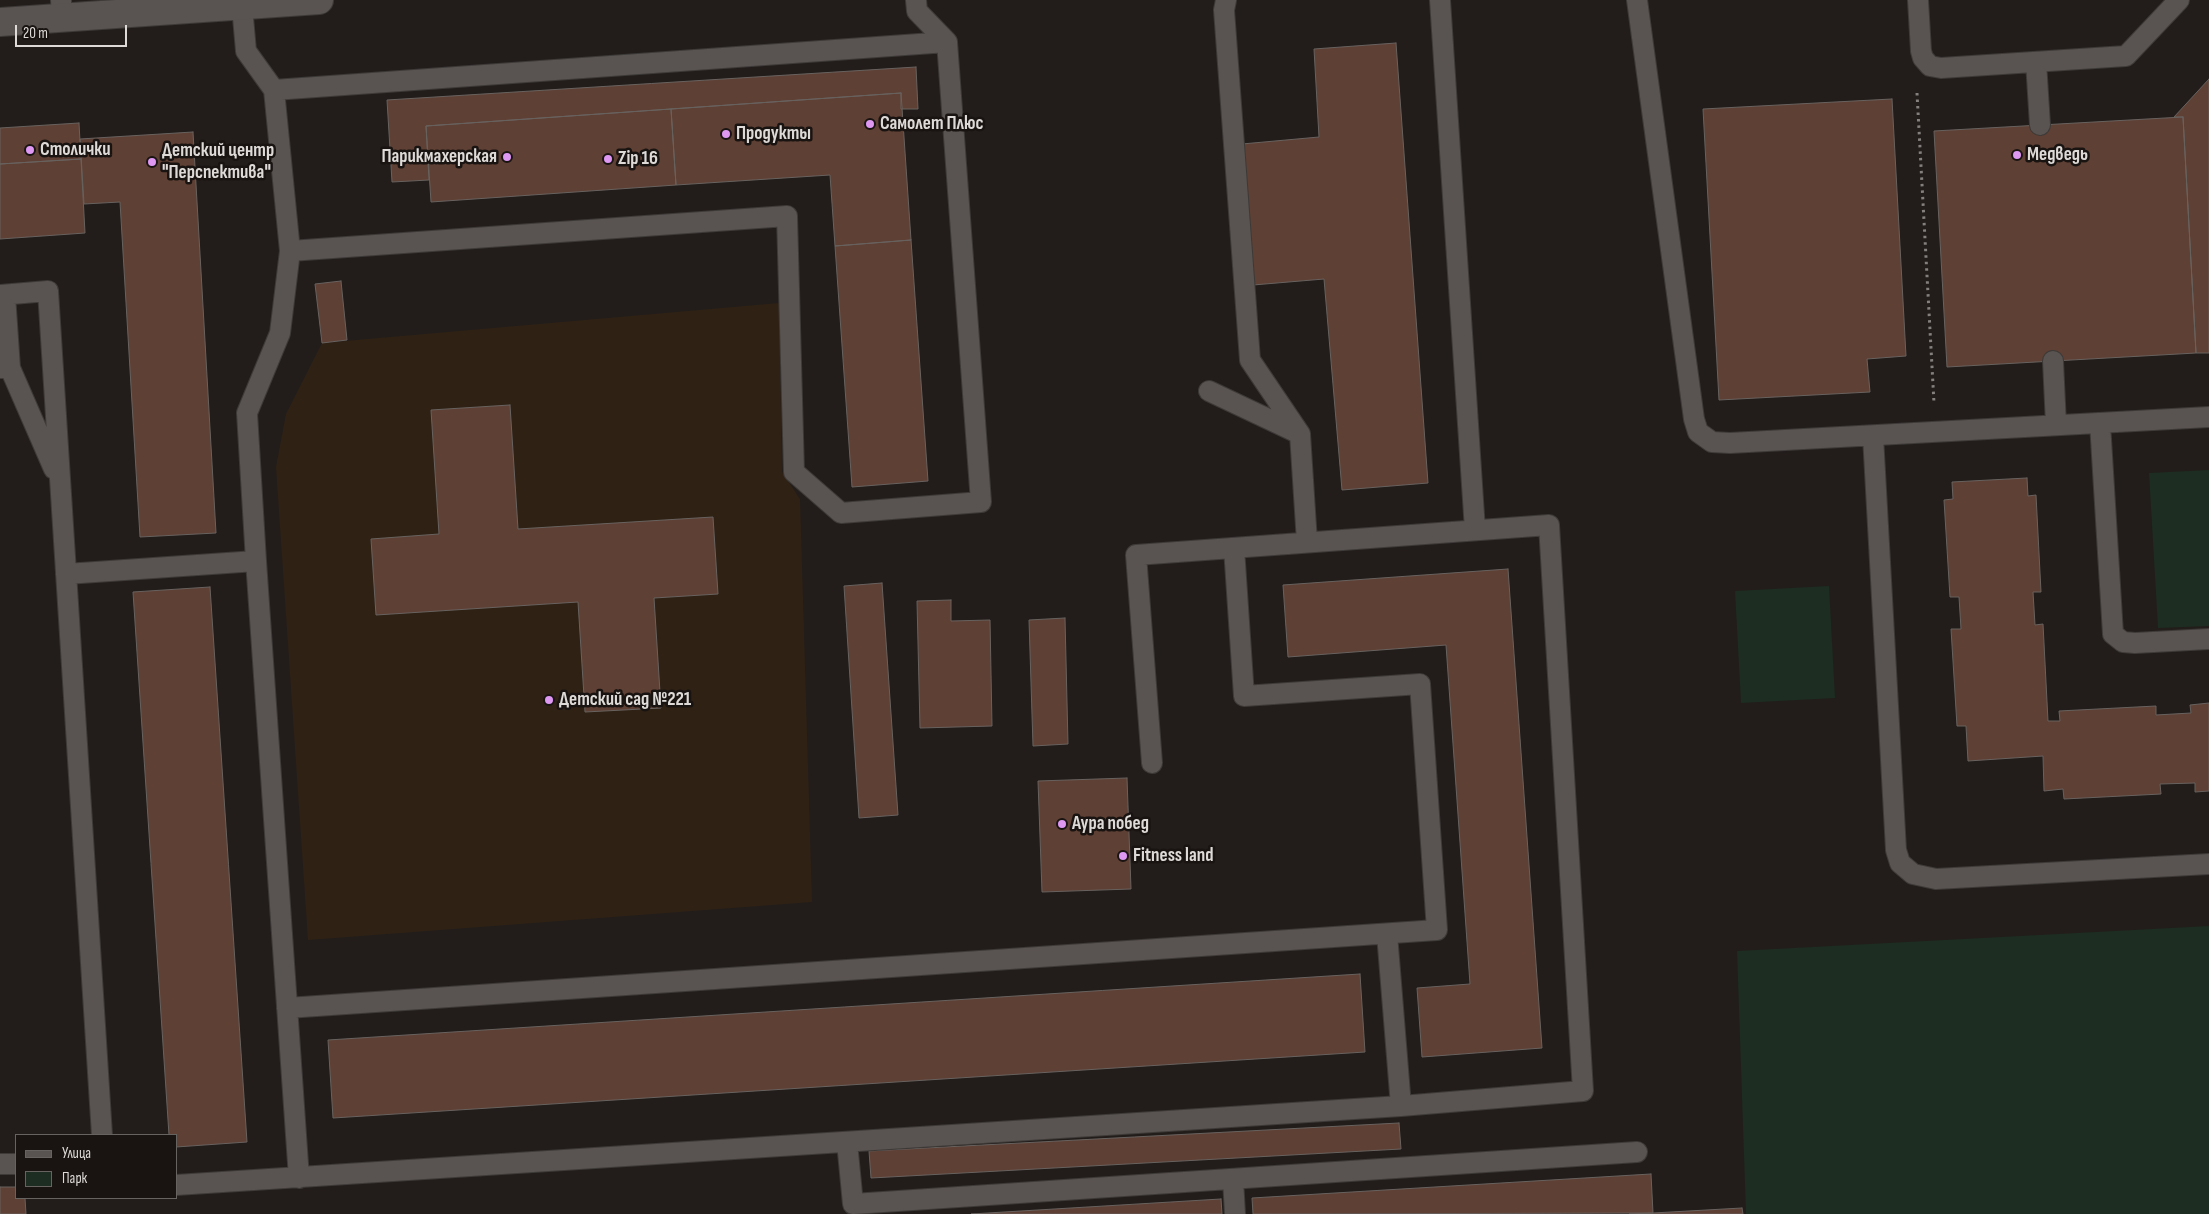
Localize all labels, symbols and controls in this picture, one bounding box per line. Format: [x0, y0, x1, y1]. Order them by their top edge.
scale bar [18, 15, 130, 47]
text: 20 m [23, 24, 48, 43]
place label: Самолет Плюс [880, 113, 984, 135]
marker: Самолет Плюс [864, 118, 876, 130]
place label: Продукты [736, 123, 811, 145]
marker: Продукты [720, 128, 732, 140]
place label: Столички [40, 139, 111, 161]
place label: Детский центр "Перспектива" [162, 140, 274, 184]
marker: Столички [24, 144, 36, 156]
place label: Медведь [2027, 144, 2088, 166]
place label: Парикмахерская [381, 146, 497, 168]
place label: Zip 16 [618, 148, 658, 170]
marker: Медведь [2011, 149, 2023, 161]
marker: Парикмахерская [501, 151, 513, 163]
marker: Zip 16 [602, 153, 614, 165]
marker: Детский центр "Перспектива" [146, 156, 158, 168]
place label: Детский сад №221 [559, 689, 691, 711]
marker: Детский сад №221 [543, 694, 555, 706]
place label: Аура побед [1072, 813, 1149, 835]
marker: Аура побед [1056, 818, 1068, 830]
place label: Fitness land [1133, 845, 1213, 867]
marker: Fitness land [1117, 850, 1129, 862]
legend [15, 1134, 178, 1199]
text: Улица [62, 1144, 91, 1163]
text: Парк [62, 1169, 87, 1188]

